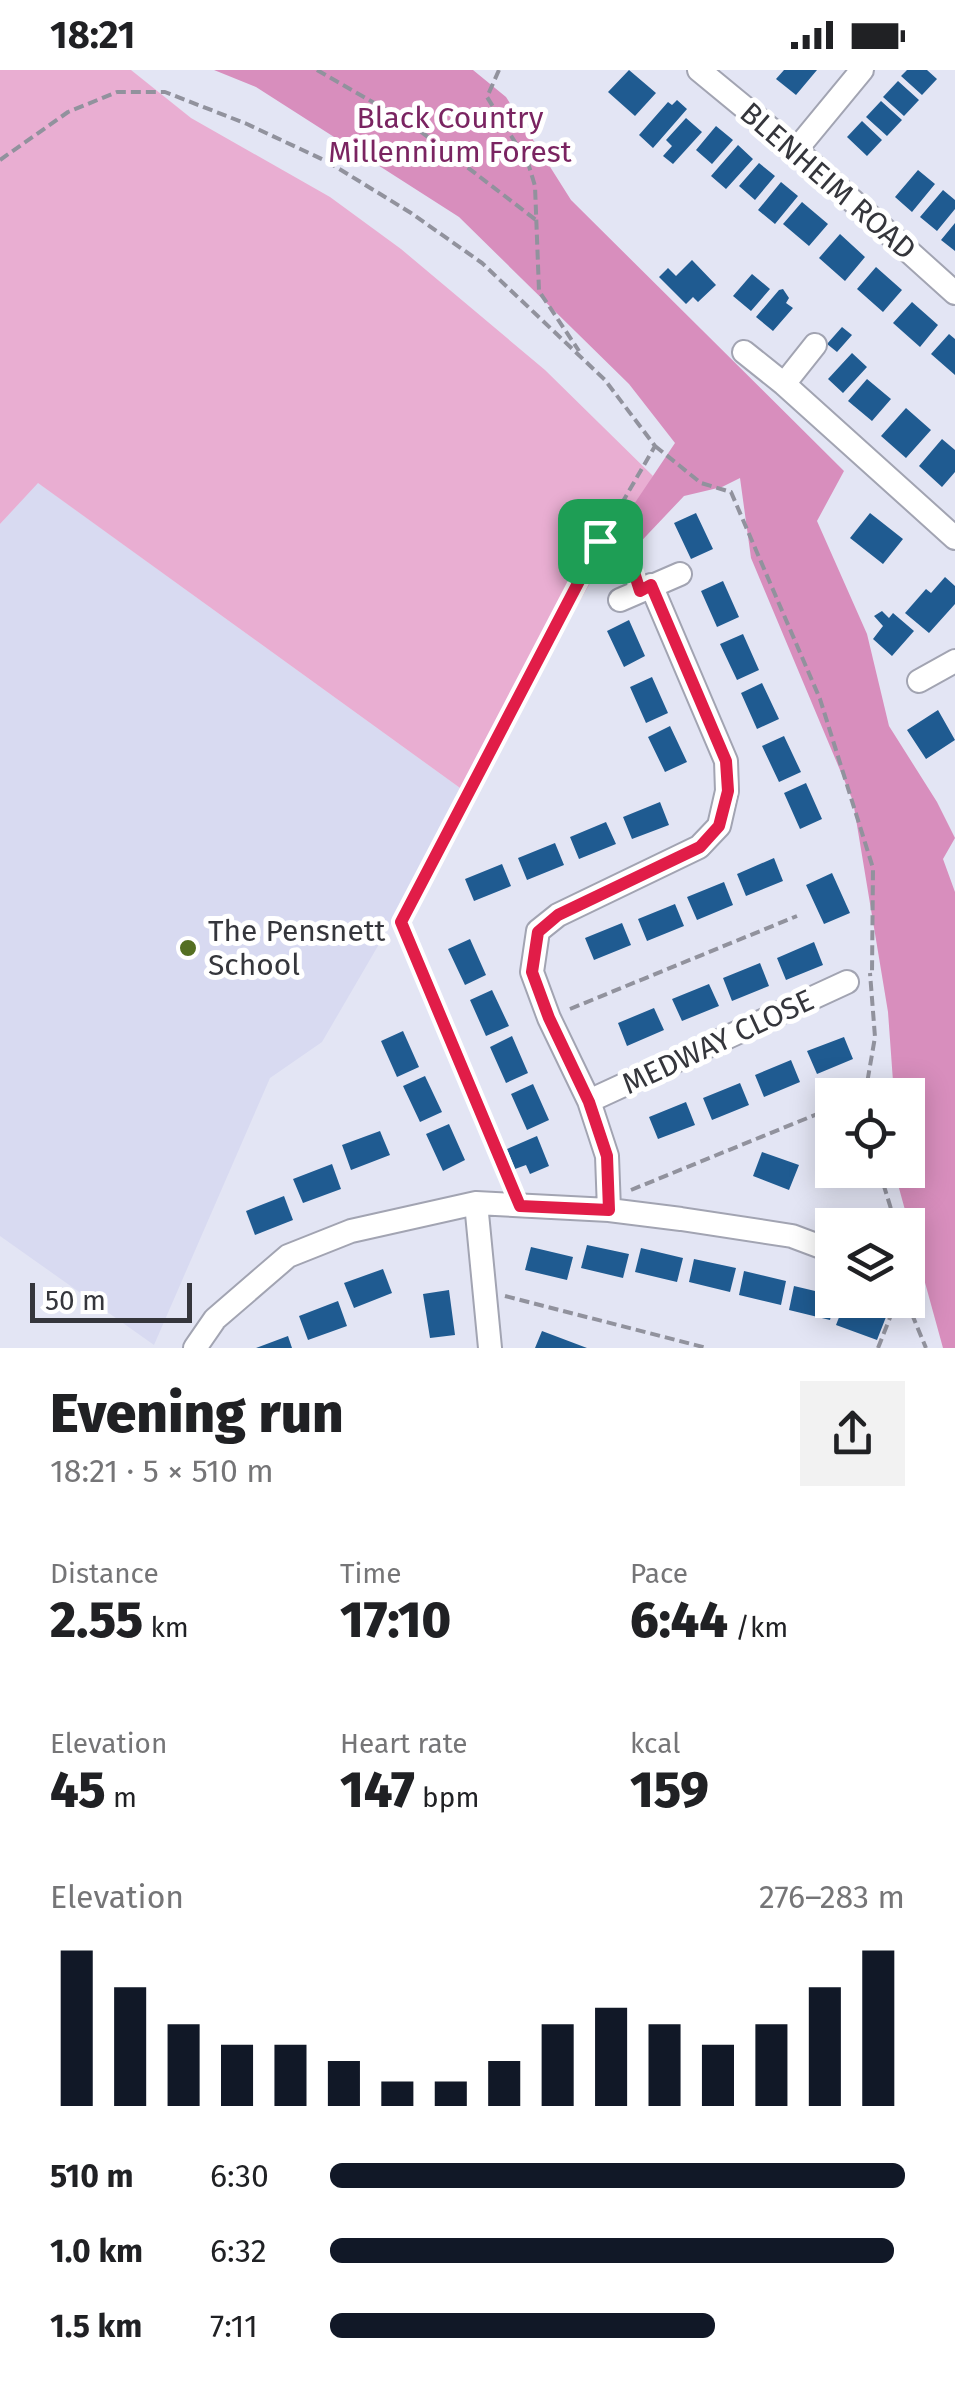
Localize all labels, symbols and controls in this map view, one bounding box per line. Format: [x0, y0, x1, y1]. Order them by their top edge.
text: 18:21 [50, 12, 135, 58]
street label: BLENHEIM ROAD [733, 95, 923, 267]
park label: Black Country Millennium Forest [328, 100, 572, 170]
pin [558, 499, 643, 584]
icon: arrive [573, 514, 628, 569]
place label: The Pensnett School [208, 913, 386, 983]
marker: The Pensnett School [177, 937, 199, 959]
street label: MEDWAY CLOSE [616, 982, 820, 1102]
map controls [815, 1078, 925, 1318]
button: locate [815, 1078, 925, 1188]
button: layers [815, 1208, 925, 1318]
scale bar [30, 1278, 192, 1322]
text: 50 m [45, 1284, 106, 1317]
text: Evening run [50, 1381, 344, 1447]
button: share [800, 1381, 905, 1486]
text: 18:21 · 5 × 510 m [50, 1452, 274, 1490]
text: Distance [50, 1557, 159, 1590]
text: Time [340, 1557, 402, 1590]
text: Pace [630, 1557, 688, 1590]
text: 2.55 [50, 1590, 143, 1650]
text: 17:10 [340, 1590, 451, 1650]
text: 6:44 [630, 1590, 728, 1650]
text: km [143, 1611, 189, 1644]
text: /km [728, 1611, 788, 1644]
text: Elevation [50, 1727, 167, 1760]
text: Heart rate [340, 1727, 468, 1760]
text: kcal [630, 1727, 680, 1760]
text: 45 [50, 1760, 106, 1820]
text: 147 [340, 1760, 415, 1820]
text: 159 [630, 1760, 709, 1820]
text: m [106, 1781, 137, 1814]
text: bpm [415, 1781, 479, 1814]
text: Elevation [50, 1878, 184, 1916]
text: 276–283 m [759, 1878, 905, 1916]
text: 510 m [50, 2157, 134, 2195]
text: 6:30 [210, 2157, 269, 2195]
text: 1.0 km [50, 2232, 143, 2270]
text: 6:32 [210, 2232, 267, 2270]
text: 1.5 km [50, 2307, 142, 2345]
text: 7:11 [210, 2307, 258, 2345]

